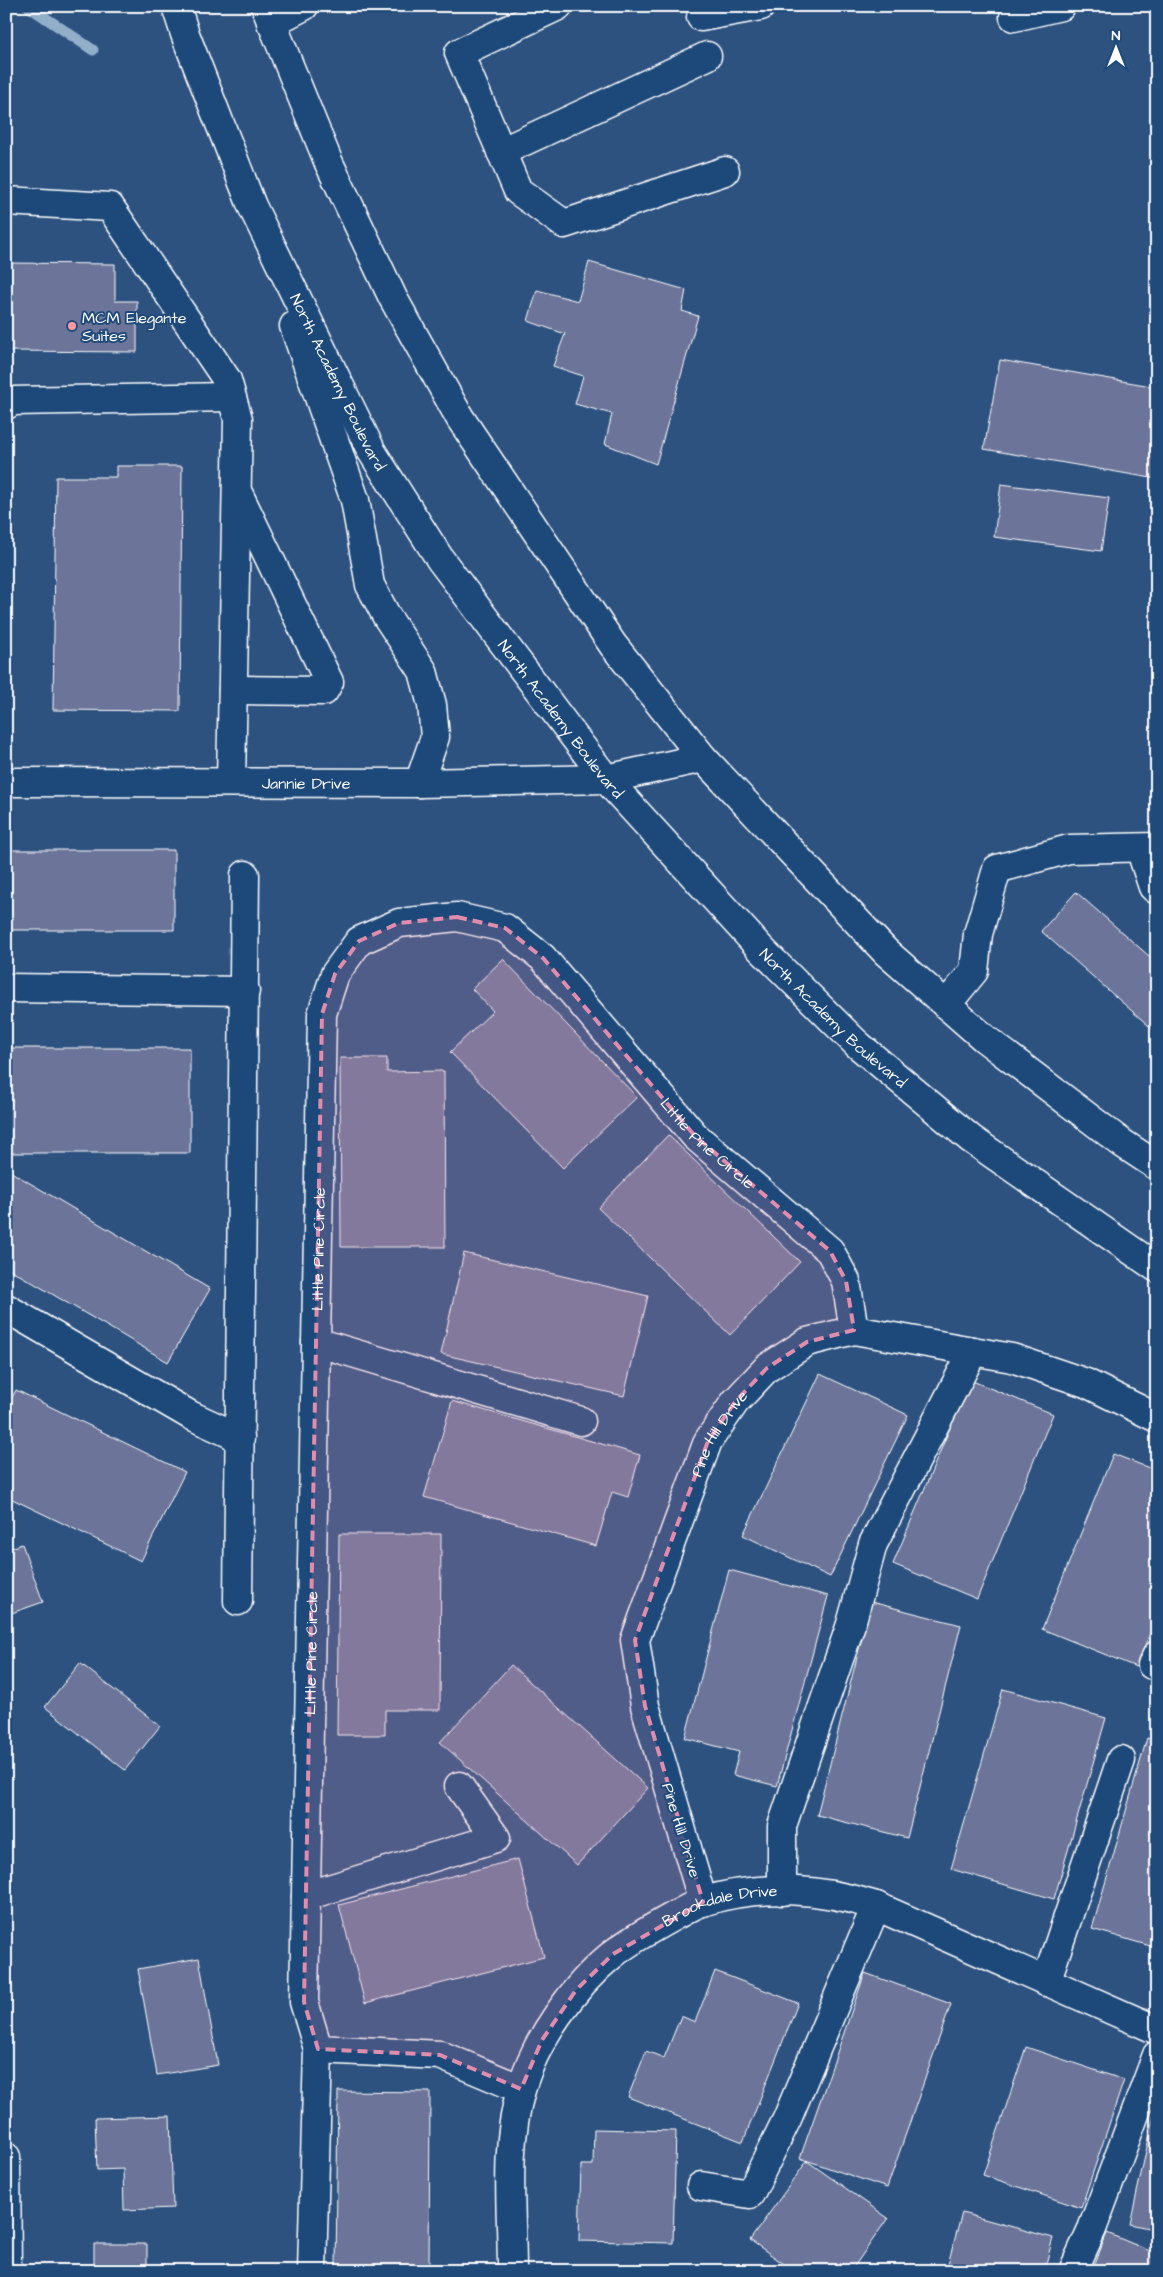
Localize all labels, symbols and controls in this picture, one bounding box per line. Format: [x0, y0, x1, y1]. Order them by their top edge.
north arrow [1090, 22, 1140, 72]
text: N [1112, 26, 1121, 46]
street label: North Academy Boulevard [284, 290, 391, 475]
place label: MCM Elegante Suites [82, 307, 187, 347]
marker: MCM Elegante Suites [66, 320, 78, 332]
street label: North Academy Boulevard [493, 635, 628, 804]
street label: Jannie Drive [262, 773, 351, 795]
street label: North Academy Boulevard [754, 944, 911, 1093]
street label: Little Pine Circle [655, 1093, 759, 1195]
street label: Little Pine Circle [307, 1187, 331, 1311]
street label: Pine Hill Drive [686, 1385, 753, 1480]
street label: Little Pine Circle [299, 1591, 323, 1715]
street label: Pine Hill Drive [656, 1780, 706, 1881]
street label: Brookdale Drive [658, 1880, 778, 1933]

